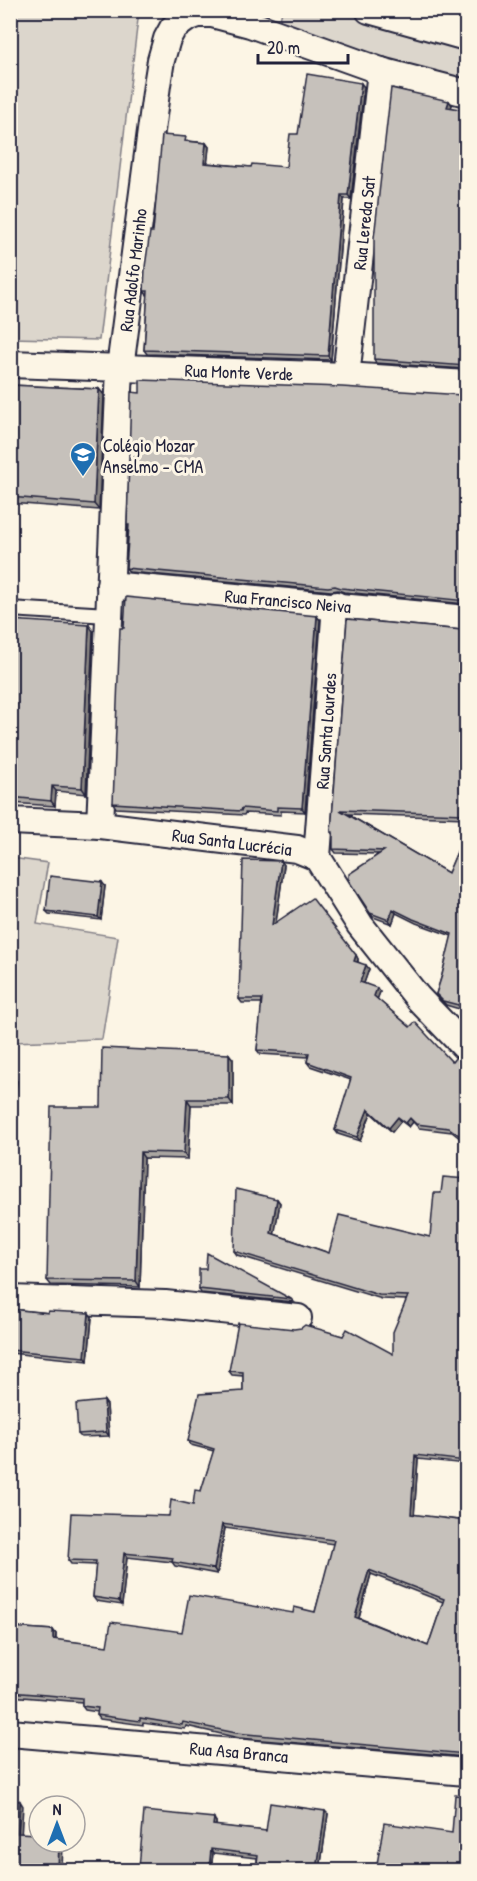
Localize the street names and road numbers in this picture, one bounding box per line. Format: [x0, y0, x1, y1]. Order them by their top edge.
street label: Rua Lereda Sat [347, 174, 381, 271]
street label: Rua Adolfo Marinho [113, 207, 153, 333]
street label: Rua Monte Verde [184, 358, 294, 386]
street label: Rua Francisco Neiva [224, 583, 352, 619]
street label: Rua Santa Lourdes [309, 672, 343, 790]
street label: Rua Santa Lucrécia [171, 822, 293, 862]
street label: Rua Asa Branca [189, 1735, 289, 1769]

